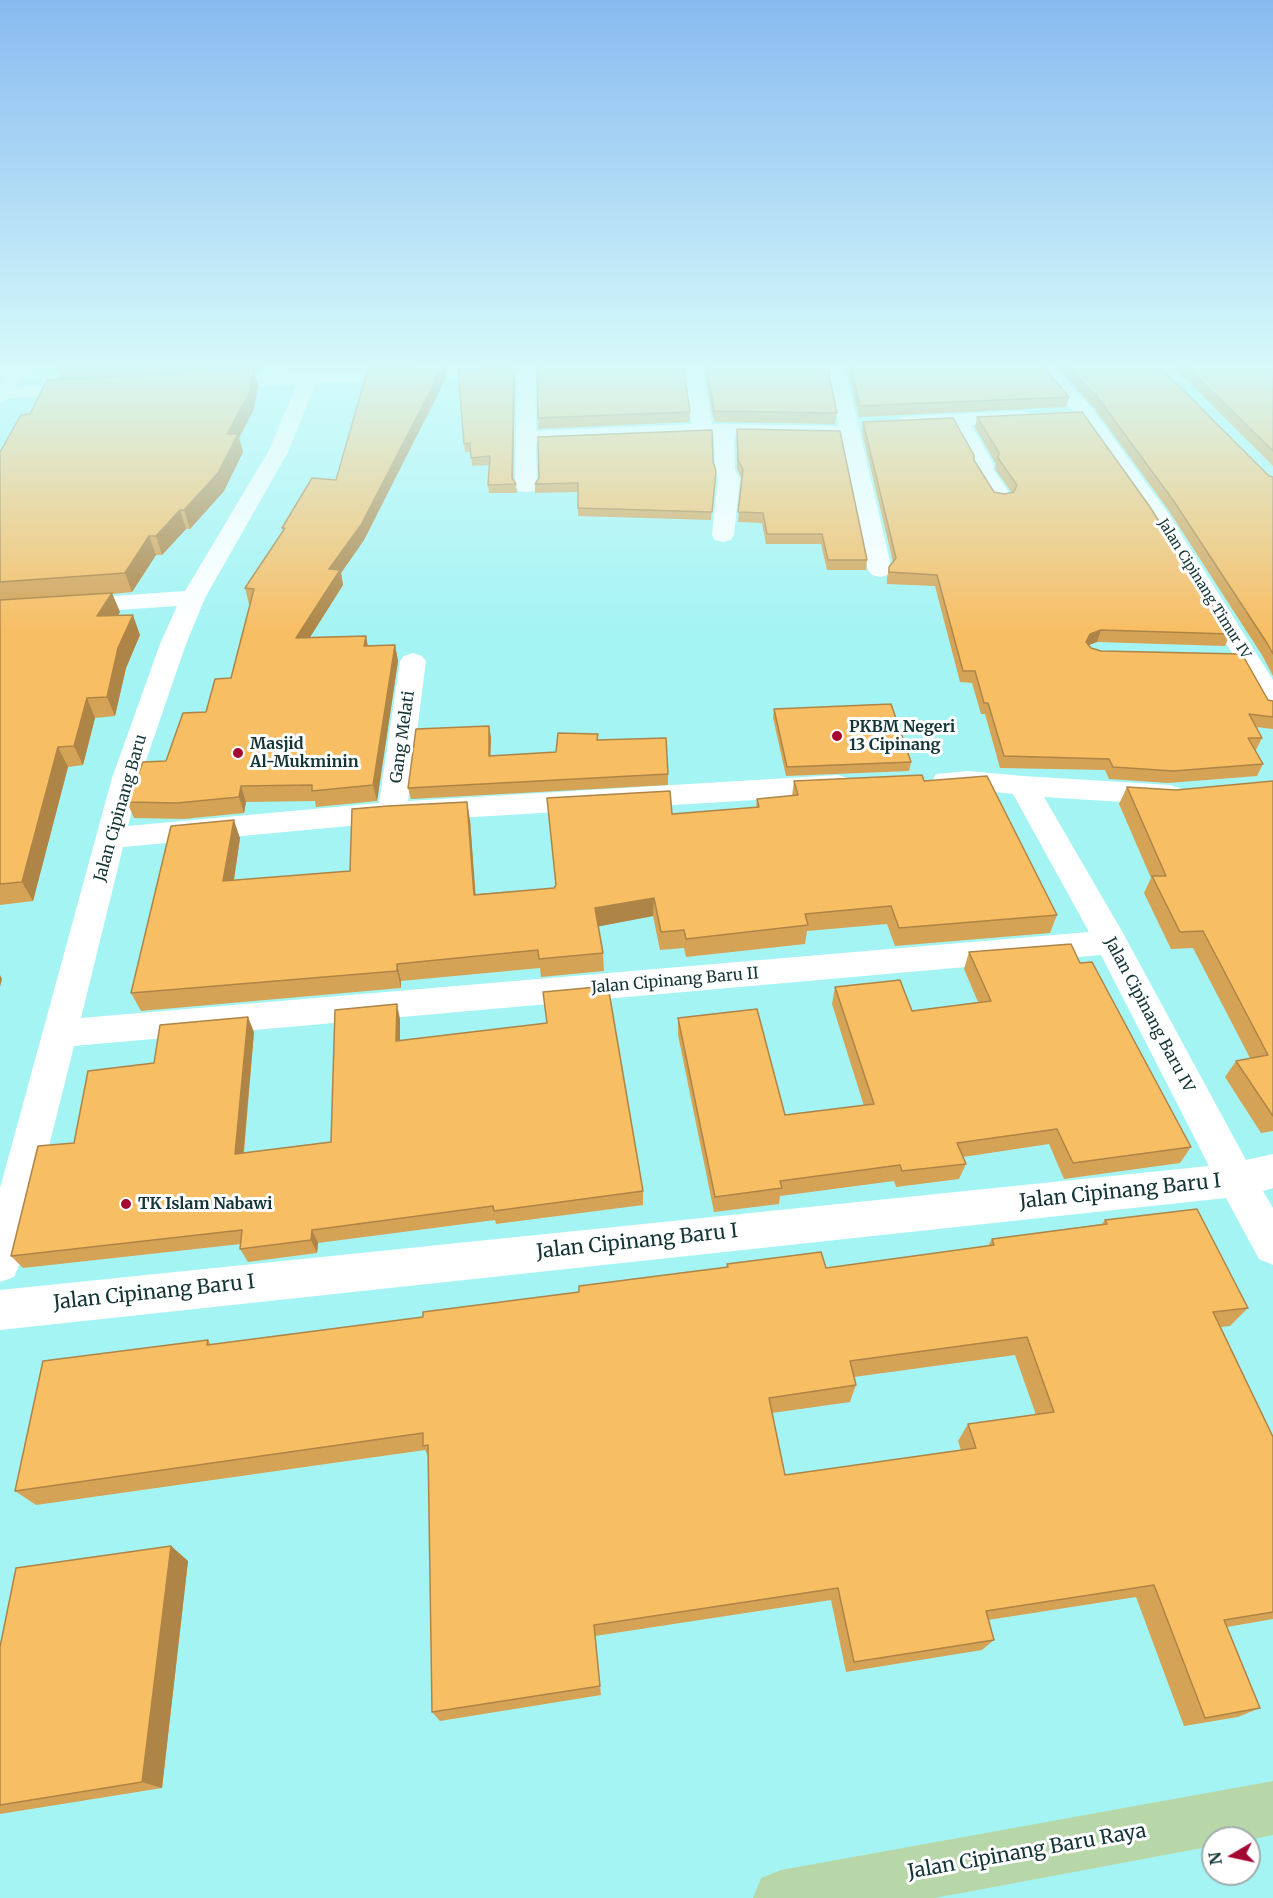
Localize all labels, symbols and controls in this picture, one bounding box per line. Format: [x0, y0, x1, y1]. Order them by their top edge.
street label: Jalan Cipinang Timur IV [1154, 516, 1254, 662]
street label: Gang Melati [387, 690, 419, 784]
place label: PKBM Negeri 13 Cipinang [849, 717, 955, 755]
marker: PKBM Negeri 13 Cipinang [830, 729, 844, 743]
street label: Jalan Cipinang Baru [91, 732, 151, 884]
place label: Masjid Al-Mukminin [250, 734, 359, 772]
marker: Masjid Al-Mukminin [231, 746, 245, 760]
street label: Jalan Cipinang Baru IV [1100, 934, 1198, 1096]
street label: Jalan Cipinang Baru II [590, 964, 760, 998]
street label: Jalan Cipinang Baru I [1018, 1169, 1222, 1215]
place label: TK Islam Nabawi [138, 1194, 273, 1214]
marker: TK Islam Nabawi [119, 1197, 133, 1211]
street label: Jalan Cipinang Baru I [535, 1219, 739, 1265]
street label: Jalan Cipinang Baru I [52, 1270, 256, 1316]
street label: Jalan Cipinang Baru Raya [906, 1819, 1148, 1885]
north arrow [1201, 1826, 1261, 1886]
text: N [1204, 1851, 1226, 1866]

